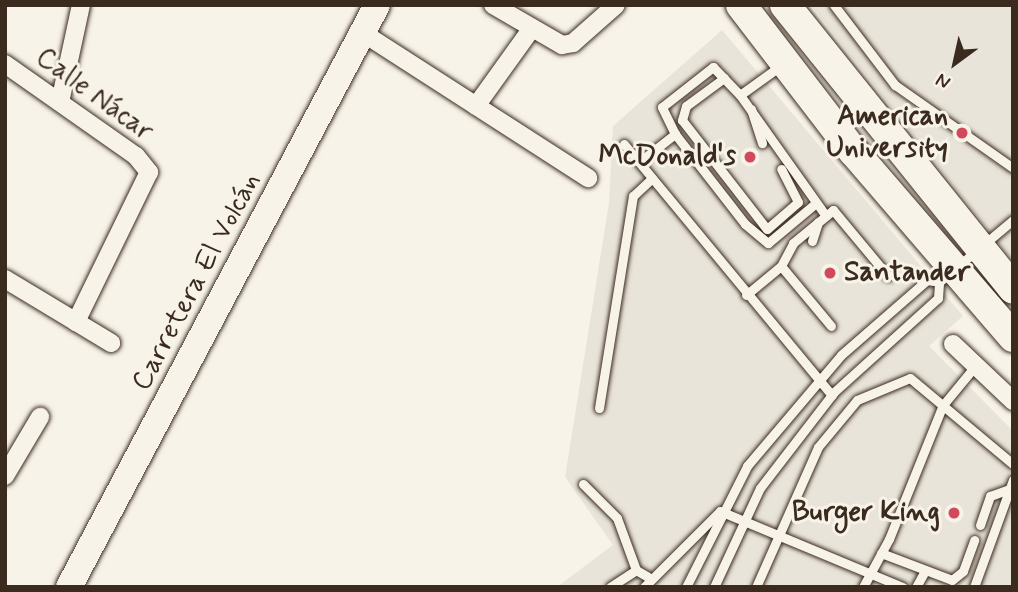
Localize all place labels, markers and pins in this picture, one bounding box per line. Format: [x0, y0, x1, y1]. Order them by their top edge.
place label: American University [826, 100, 948, 166]
marker: American University [954, 125, 970, 141]
place label: McDonald's [599, 140, 736, 174]
marker: McDonald's [742, 149, 758, 165]
place label: Santander [844, 256, 970, 290]
marker: Santander [822, 265, 838, 281]
place label: Burger King [796, 496, 940, 530]
marker: Burger King [946, 505, 962, 521]

